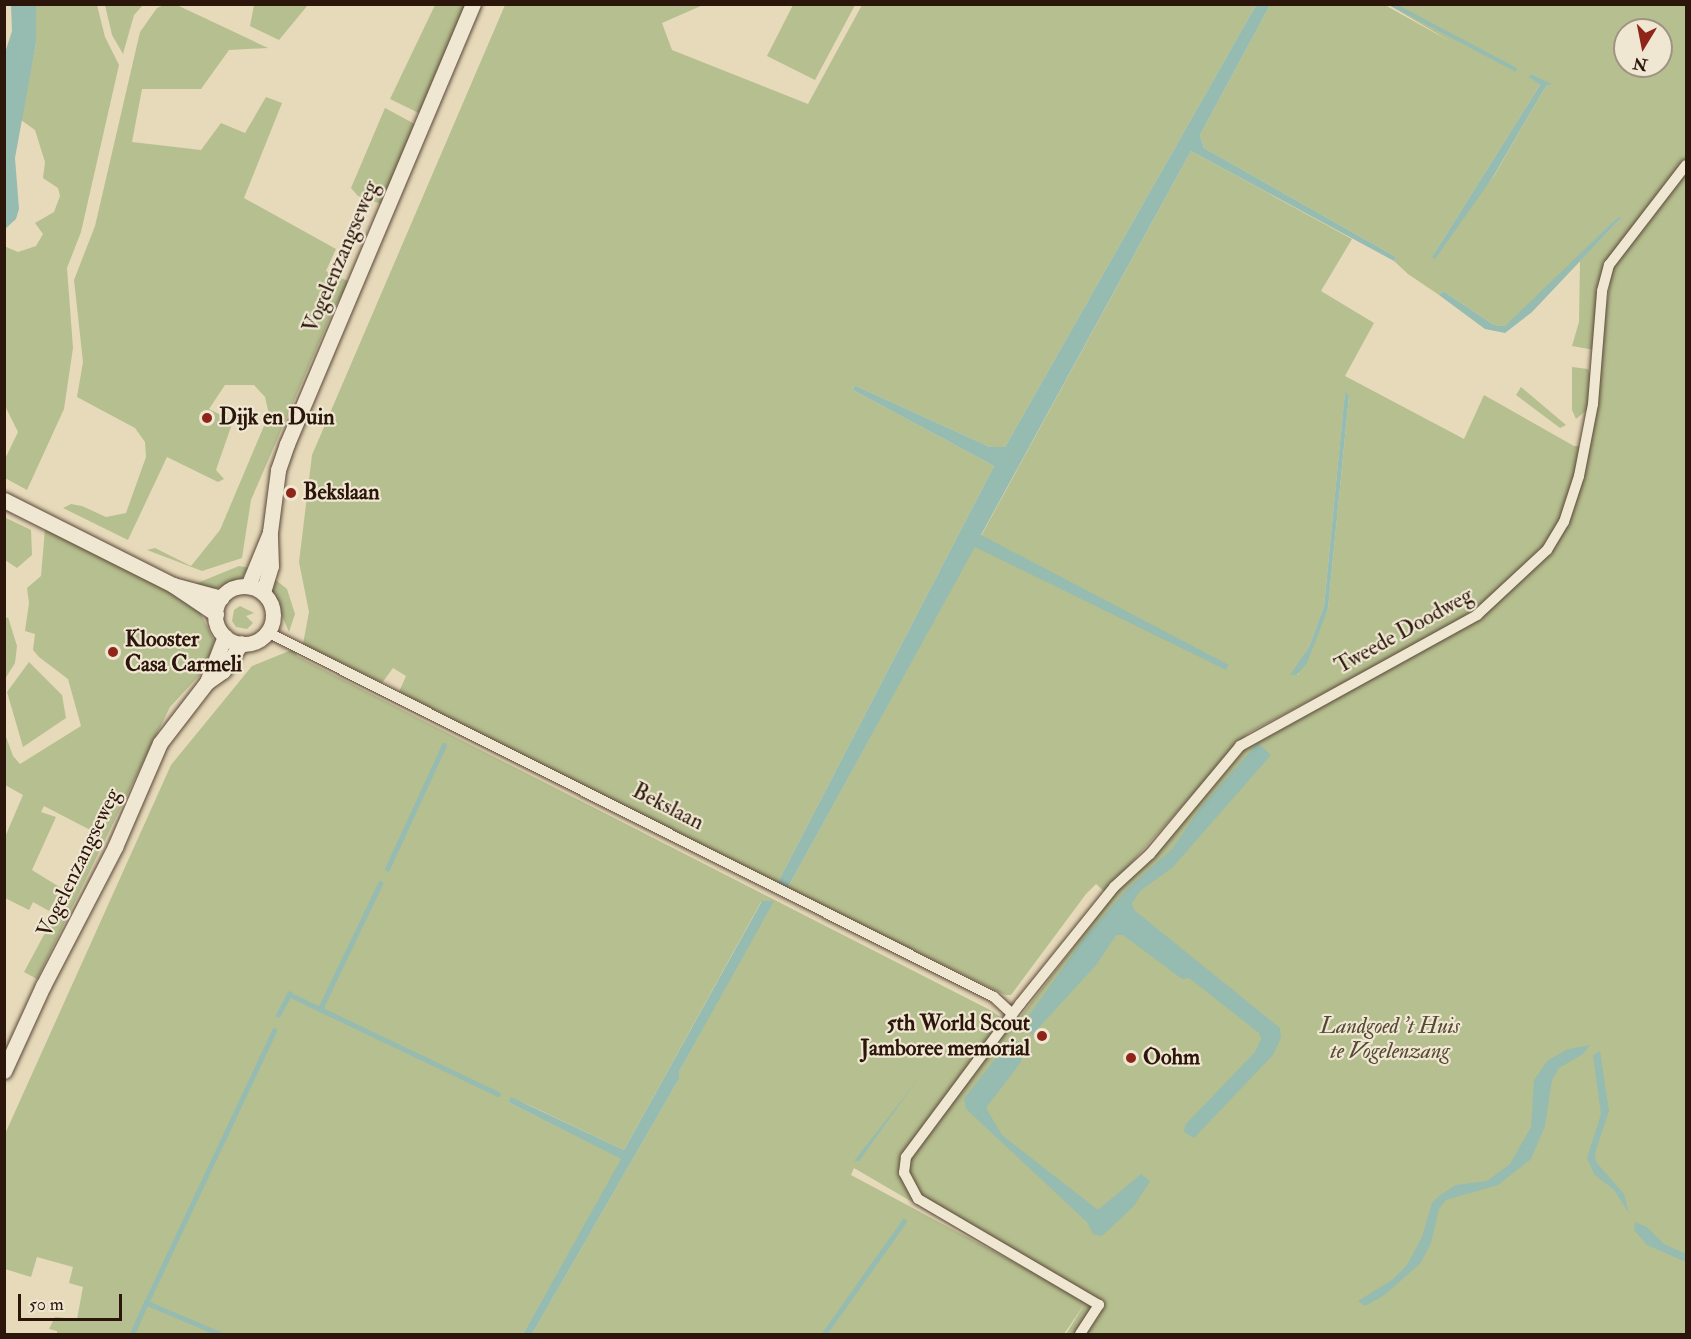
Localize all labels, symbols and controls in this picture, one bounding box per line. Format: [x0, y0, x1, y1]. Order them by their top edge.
north arrow [1613, 18, 1673, 78]
text: N [1631, 53, 1649, 75]
street label: Vogelenzangseweg [297, 177, 385, 337]
place label: Dijk en Duin [219, 405, 335, 431]
marker: Dijk en Duin [200, 411, 214, 425]
place label: Bekslaan [303, 480, 380, 506]
marker: Bekslaan [284, 486, 298, 500]
street label: Tweede Doodweg [1330, 582, 1478, 680]
place label: Klooster Casa Carmeli [125, 626, 242, 678]
marker: Klooster Casa Carmeli [106, 645, 120, 659]
street label: Bekslaan [628, 778, 708, 836]
street label: Vogelenzangseweg [32, 784, 126, 942]
place label: 5th World Scout Jamboree memorial [861, 1010, 1030, 1062]
park label: Landgoed 't Huis te Vogelenzang [1320, 1013, 1460, 1064]
marker: 5th World Scout Jamboree memorial [1035, 1029, 1049, 1043]
place label: Oohm [1143, 1045, 1200, 1071]
marker: Oohm [1124, 1051, 1138, 1065]
scale bar [21, 1282, 124, 1320]
text: 50 m [29, 1293, 64, 1316]

